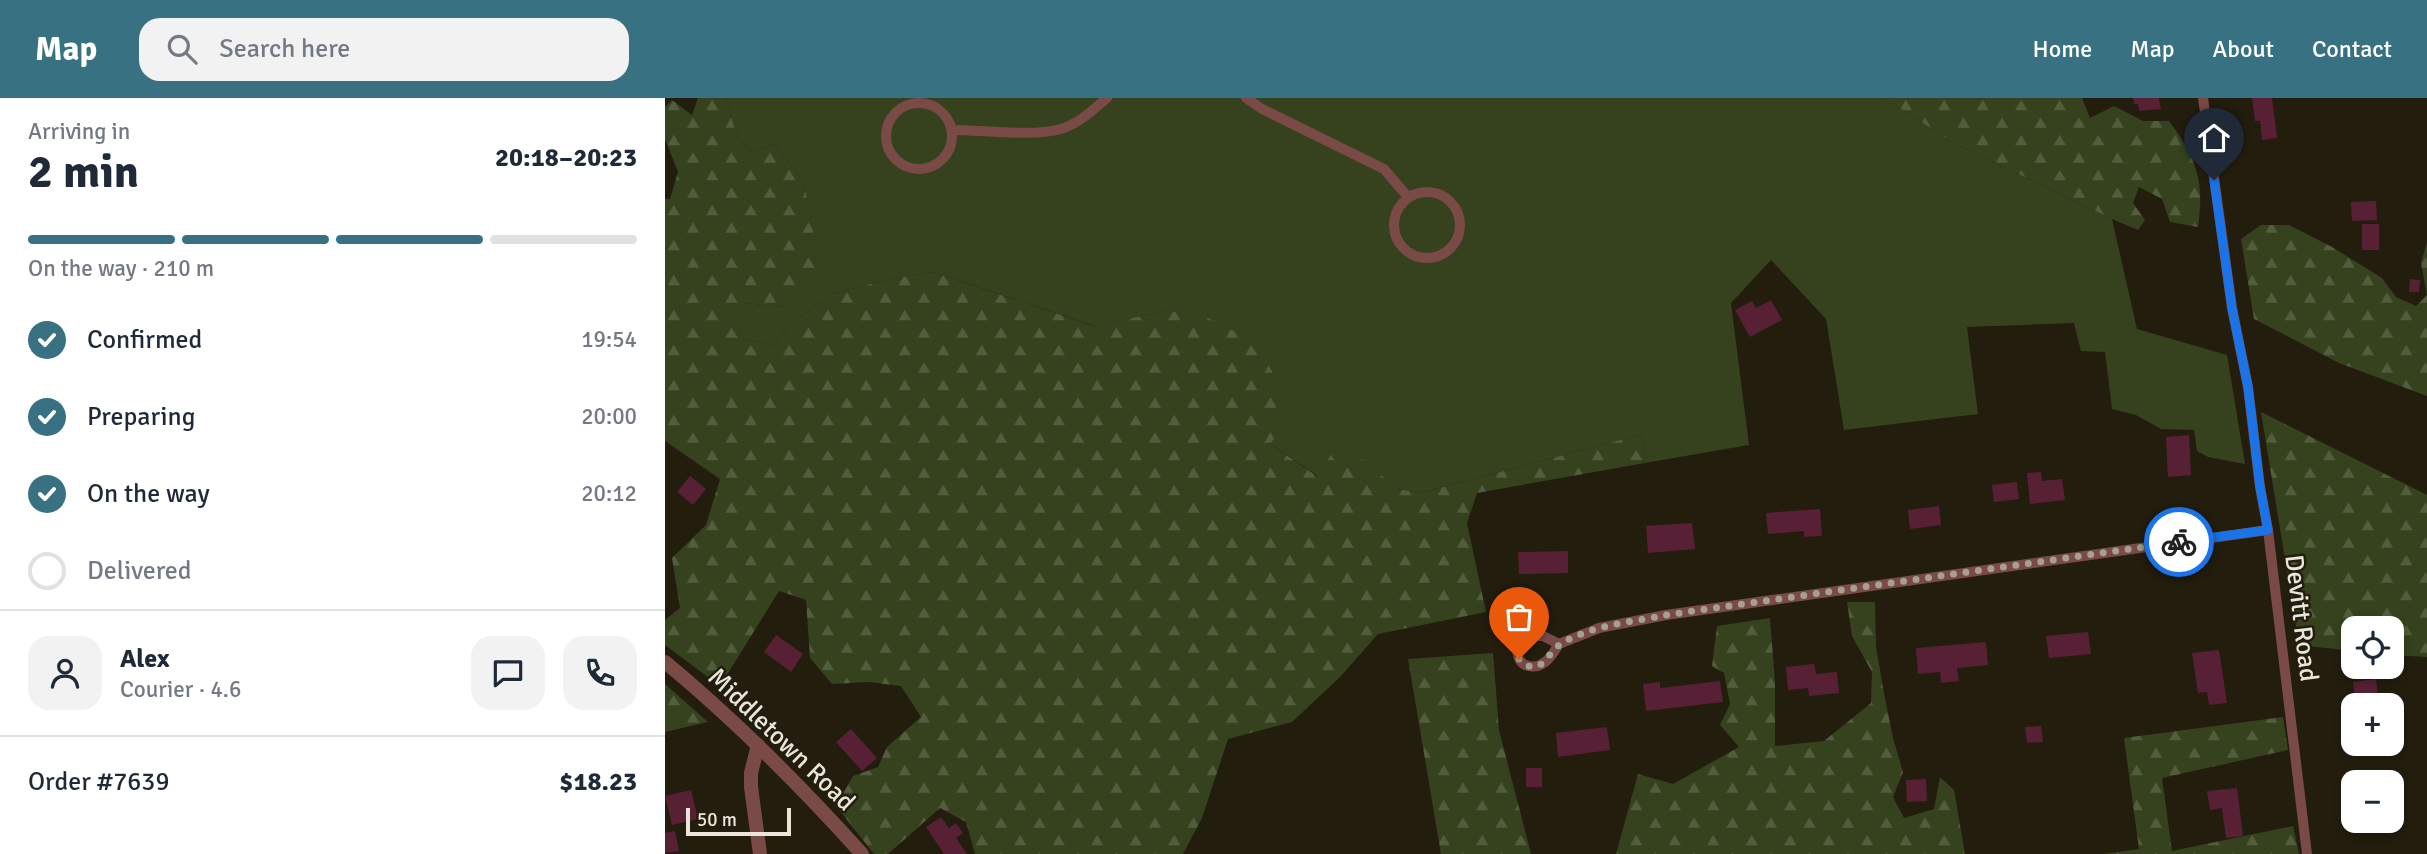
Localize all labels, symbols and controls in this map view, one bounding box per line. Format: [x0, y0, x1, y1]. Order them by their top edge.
search box [139, 18, 629, 81]
text: Map [35, 29, 97, 70]
icon: search [163, 30, 201, 68]
text: Search here [219, 33, 350, 65]
text: Home [2032, 34, 2092, 64]
text: Map [2130, 34, 2175, 64]
text: About [2213, 34, 2274, 64]
text: Contact [2312, 34, 2392, 64]
pin [2184, 108, 2244, 180]
text: Arriving in [28, 117, 130, 146]
icon: home [2195, 119, 2233, 157]
text: 20:18–20:23 [495, 142, 637, 174]
text: 2 min [28, 144, 139, 200]
text: On the way · 210 m [28, 254, 214, 283]
icon: check [28, 321, 66, 359]
text: Confirmed [87, 324, 202, 356]
text: 19:54 [581, 325, 637, 354]
icon: check [28, 398, 66, 436]
text: Preparing [87, 401, 195, 433]
text: 20:00 [581, 402, 637, 431]
icon: check [28, 475, 66, 513]
text: On the way [87, 478, 210, 510]
text: 20:12 [581, 479, 637, 508]
courier [2144, 507, 2214, 577]
icon: bike [2160, 523, 2198, 561]
street label: Devitt Road [2277, 553, 2325, 683]
text: Delivered [87, 555, 192, 587]
pin [1489, 587, 1549, 659]
icon: bag [1500, 598, 1538, 636]
map controls [2341, 616, 2404, 833]
button: locate [2341, 616, 2404, 679]
button: person [28, 636, 102, 710]
button: chat [471, 636, 545, 710]
button: phone [563, 636, 637, 710]
text: Alex [120, 643, 170, 675]
street label: Middletown Road [701, 661, 862, 818]
text: Courier · 4.6 [120, 675, 241, 704]
button: + [2341, 693, 2404, 756]
text: Order #7639 [28, 766, 169, 798]
text: $18.23 [559, 766, 637, 798]
button: − [2341, 770, 2404, 833]
scale bar [686, 805, 791, 837]
text: 50 m [697, 808, 737, 832]

